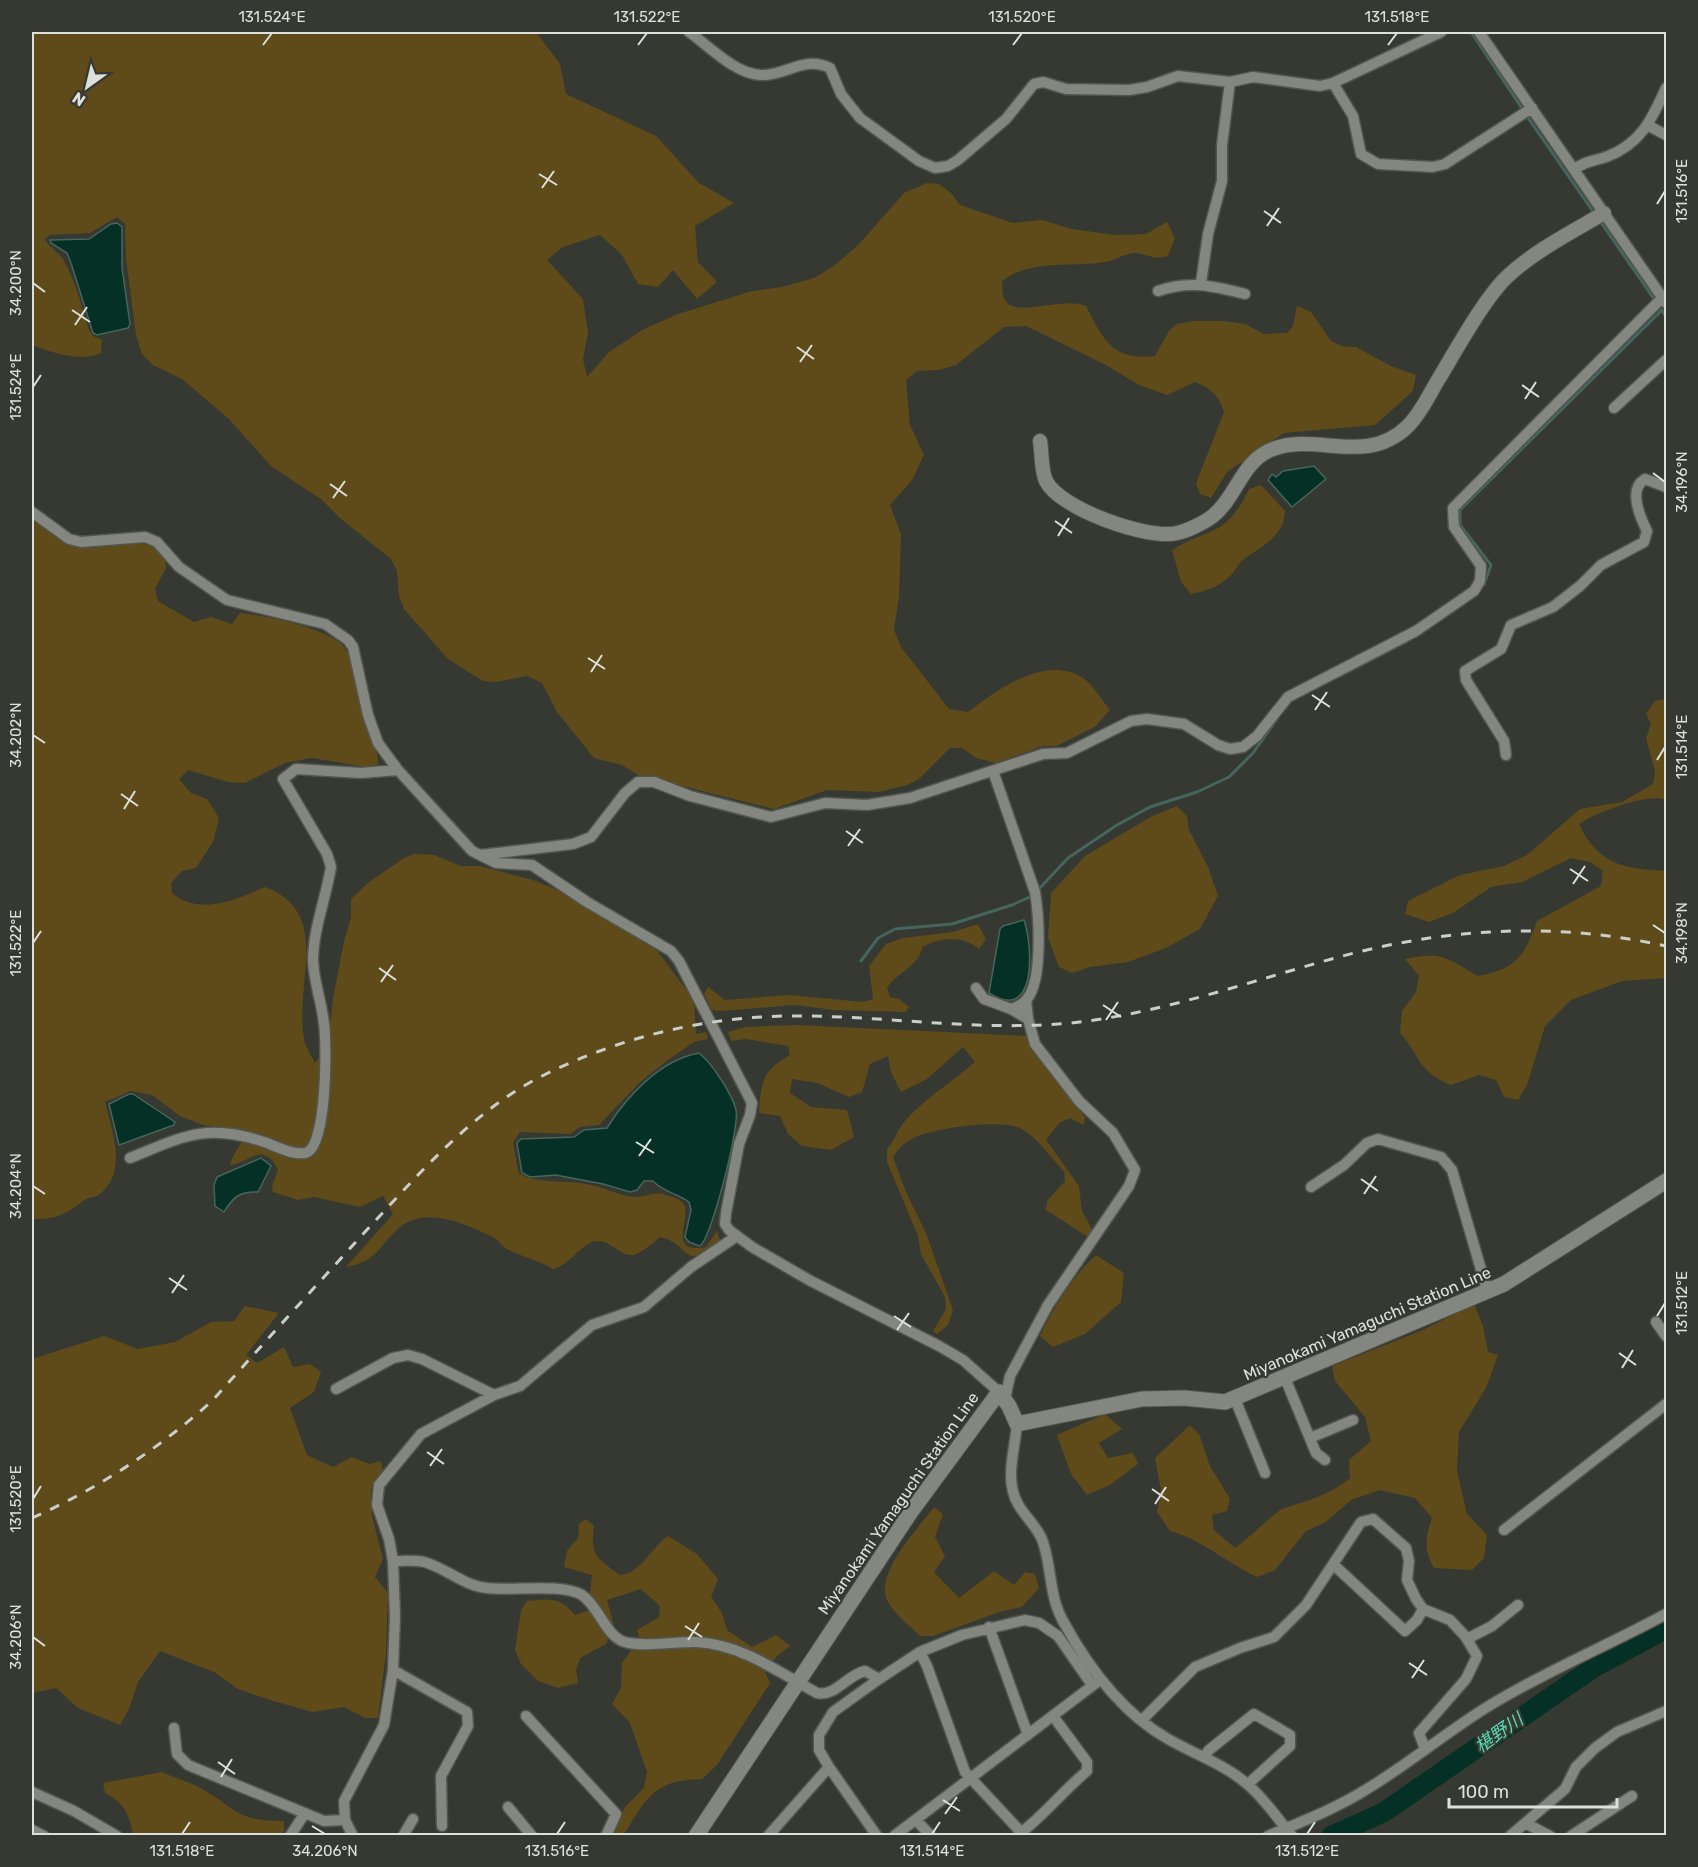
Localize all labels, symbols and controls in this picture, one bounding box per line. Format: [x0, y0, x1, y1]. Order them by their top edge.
text: 131.524°E [238, 8, 306, 26]
text: 131.522°E [614, 8, 680, 26]
text: 131.520°E [988, 8, 1056, 26]
text: 131.518°E [1365, 8, 1429, 26]
north arrow [57, 57, 117, 117]
text: N [69, 88, 89, 110]
text: 131.516°E [1673, 159, 1691, 223]
text: 34.200°N [7, 250, 25, 316]
text: 131.524°E [7, 353, 25, 421]
text: 34.196°N [1673, 451, 1691, 513]
text: 34.202°N [7, 702, 25, 768]
text: 131.514°E [1673, 715, 1691, 779]
text: 34.198°N [1673, 902, 1691, 964]
text: 131.522°E [7, 910, 25, 976]
text: 34.204°N [7, 1153, 25, 1219]
street label: Miyanokami Yamaguchi Station Line [1241, 1263, 1494, 1384]
text: 131.512°E [1673, 1271, 1691, 1335]
street label: Miyanokami Yamaguchi Station Line [814, 1388, 983, 1618]
text: 131.520°E [7, 1465, 25, 1533]
text: 34.206°N [7, 1604, 25, 1670]
water label: 椹野川 [1471, 1707, 1529, 1757]
scale bar [1449, 1771, 1617, 1809]
text: 100 m [1458, 1781, 1509, 1803]
text: 131.518°E [150, 1842, 214, 1860]
text: 34.206°N [292, 1842, 358, 1860]
text: 131.516°E [525, 1842, 589, 1860]
text: 131.514°E [900, 1842, 964, 1860]
text: 131.512°E [1275, 1842, 1339, 1860]

